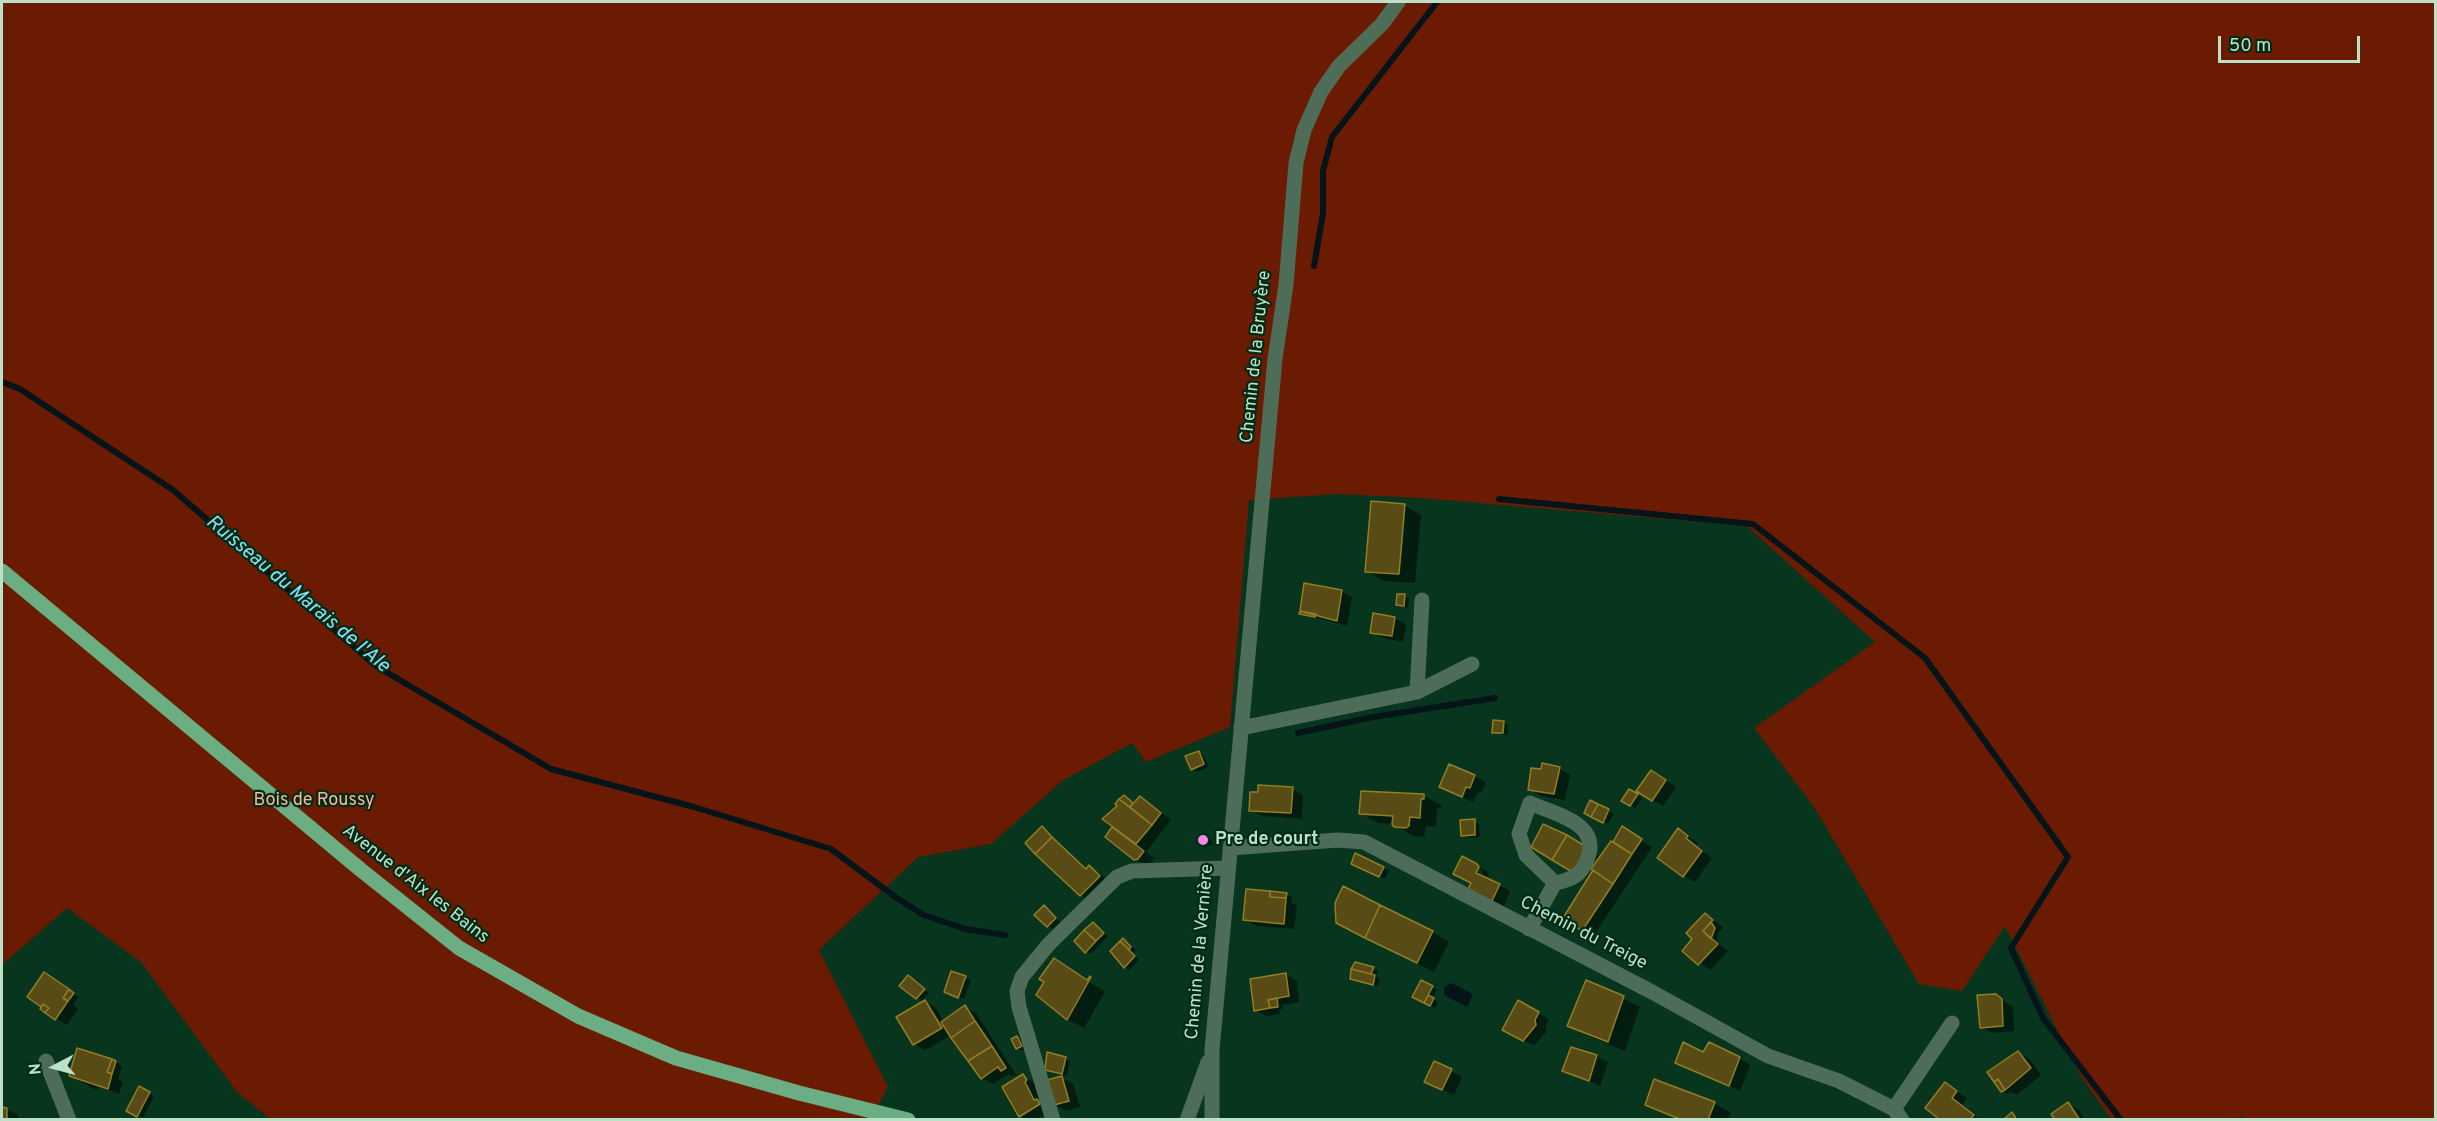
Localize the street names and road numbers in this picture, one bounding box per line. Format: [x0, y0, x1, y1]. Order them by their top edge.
street label: Chemin de la Bruyère [1237, 270, 1277, 444]
street label: Avenue d'Aix les Bains [337, 821, 493, 949]
street label: Chemin de la Vernière [1183, 863, 1219, 1041]
street label: Chemin du Treige [1516, 893, 1650, 975]

